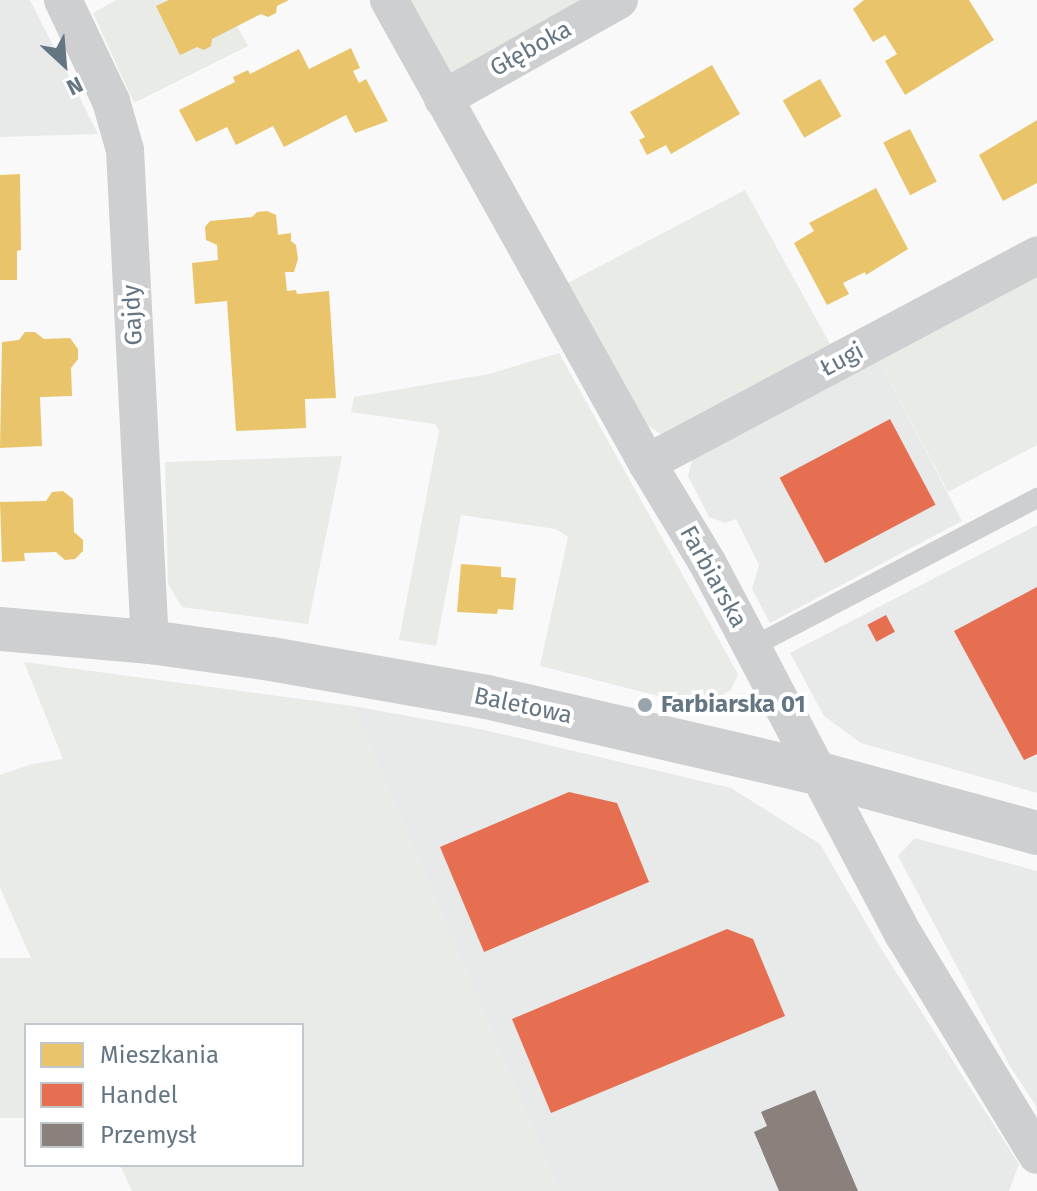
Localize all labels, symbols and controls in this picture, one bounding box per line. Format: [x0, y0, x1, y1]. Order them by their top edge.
street label: Głęboka [485, 15, 577, 83]
north arrow [24, 24, 104, 104]
text: N [62, 71, 87, 101]
street label: Gajdy [117, 284, 149, 346]
street label: Ługi [815, 337, 869, 383]
street label: Farbiarska [673, 521, 753, 633]
street label: Baletowa [471, 682, 575, 730]
place label: Farbiarska 01 [661, 691, 806, 719]
marker: Farbiarska 01 [636, 696, 654, 714]
legend [24, 1023, 304, 1167]
text: Mieszkania [100, 1041, 219, 1069]
text: Handel [100, 1081, 178, 1109]
text: Przemysł [100, 1121, 196, 1149]

